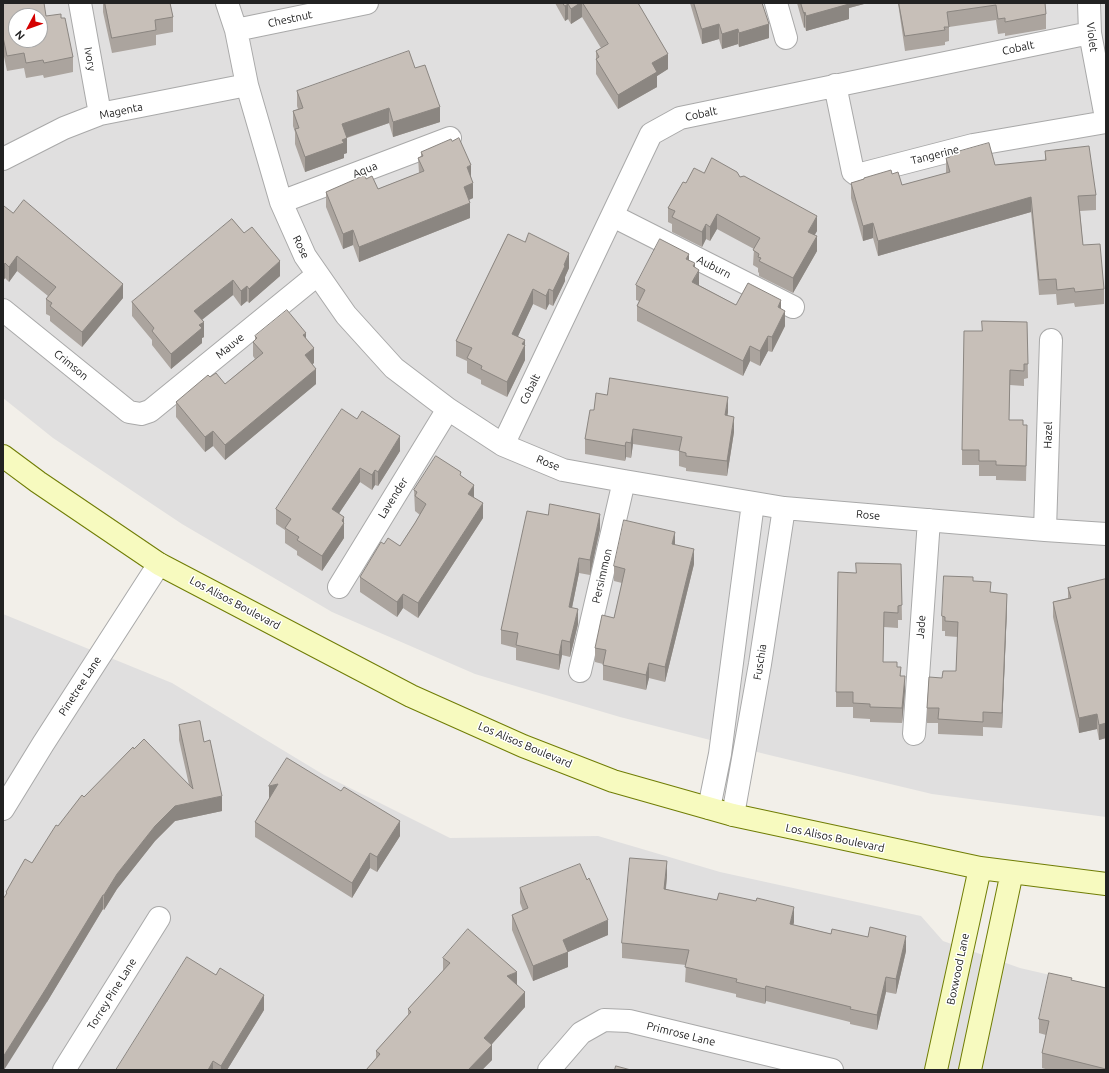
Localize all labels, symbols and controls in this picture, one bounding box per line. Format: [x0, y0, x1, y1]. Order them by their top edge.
north arrow [8, 8, 48, 48]
street label: Chestnut [267, 8, 313, 30]
street label: Violet [1084, 21, 1100, 53]
text: N [12, 28, 27, 42]
street label: Cobalt [1001, 38, 1035, 58]
street label: Ivory [81, 46, 99, 72]
street label: Magenta [98, 100, 144, 122]
street label: Cobalt [684, 104, 718, 124]
street label: Tangerine [910, 143, 960, 167]
street label: Aqua [351, 159, 379, 181]
street label: Rose [290, 233, 312, 261]
street label: Auburn [695, 253, 733, 281]
street label: Mauve [213, 331, 247, 361]
street label: Crimson [51, 347, 91, 383]
street label: Cobalt [517, 372, 543, 406]
street label: Hazel [1041, 421, 1055, 449]
street label: Rose [534, 452, 562, 474]
street label: Lavender [375, 475, 411, 521]
street label: Rose [855, 507, 881, 523]
street label: Persimmon [589, 547, 615, 605]
street label: Los Alisos Boulevard [187, 574, 283, 632]
street label: Jade [914, 615, 928, 639]
street label: Fuschia [751, 643, 769, 681]
street label: Pinetree Lane [56, 654, 104, 718]
street label: Los Alisos Boulevard [476, 719, 574, 771]
street label: Los Alisos Boulevard [784, 821, 886, 855]
street label: Boxwood Lane [944, 932, 972, 1006]
street label: Torrey Pine Lane [85, 956, 139, 1032]
street label: Primrose Lane [645, 1019, 717, 1049]

